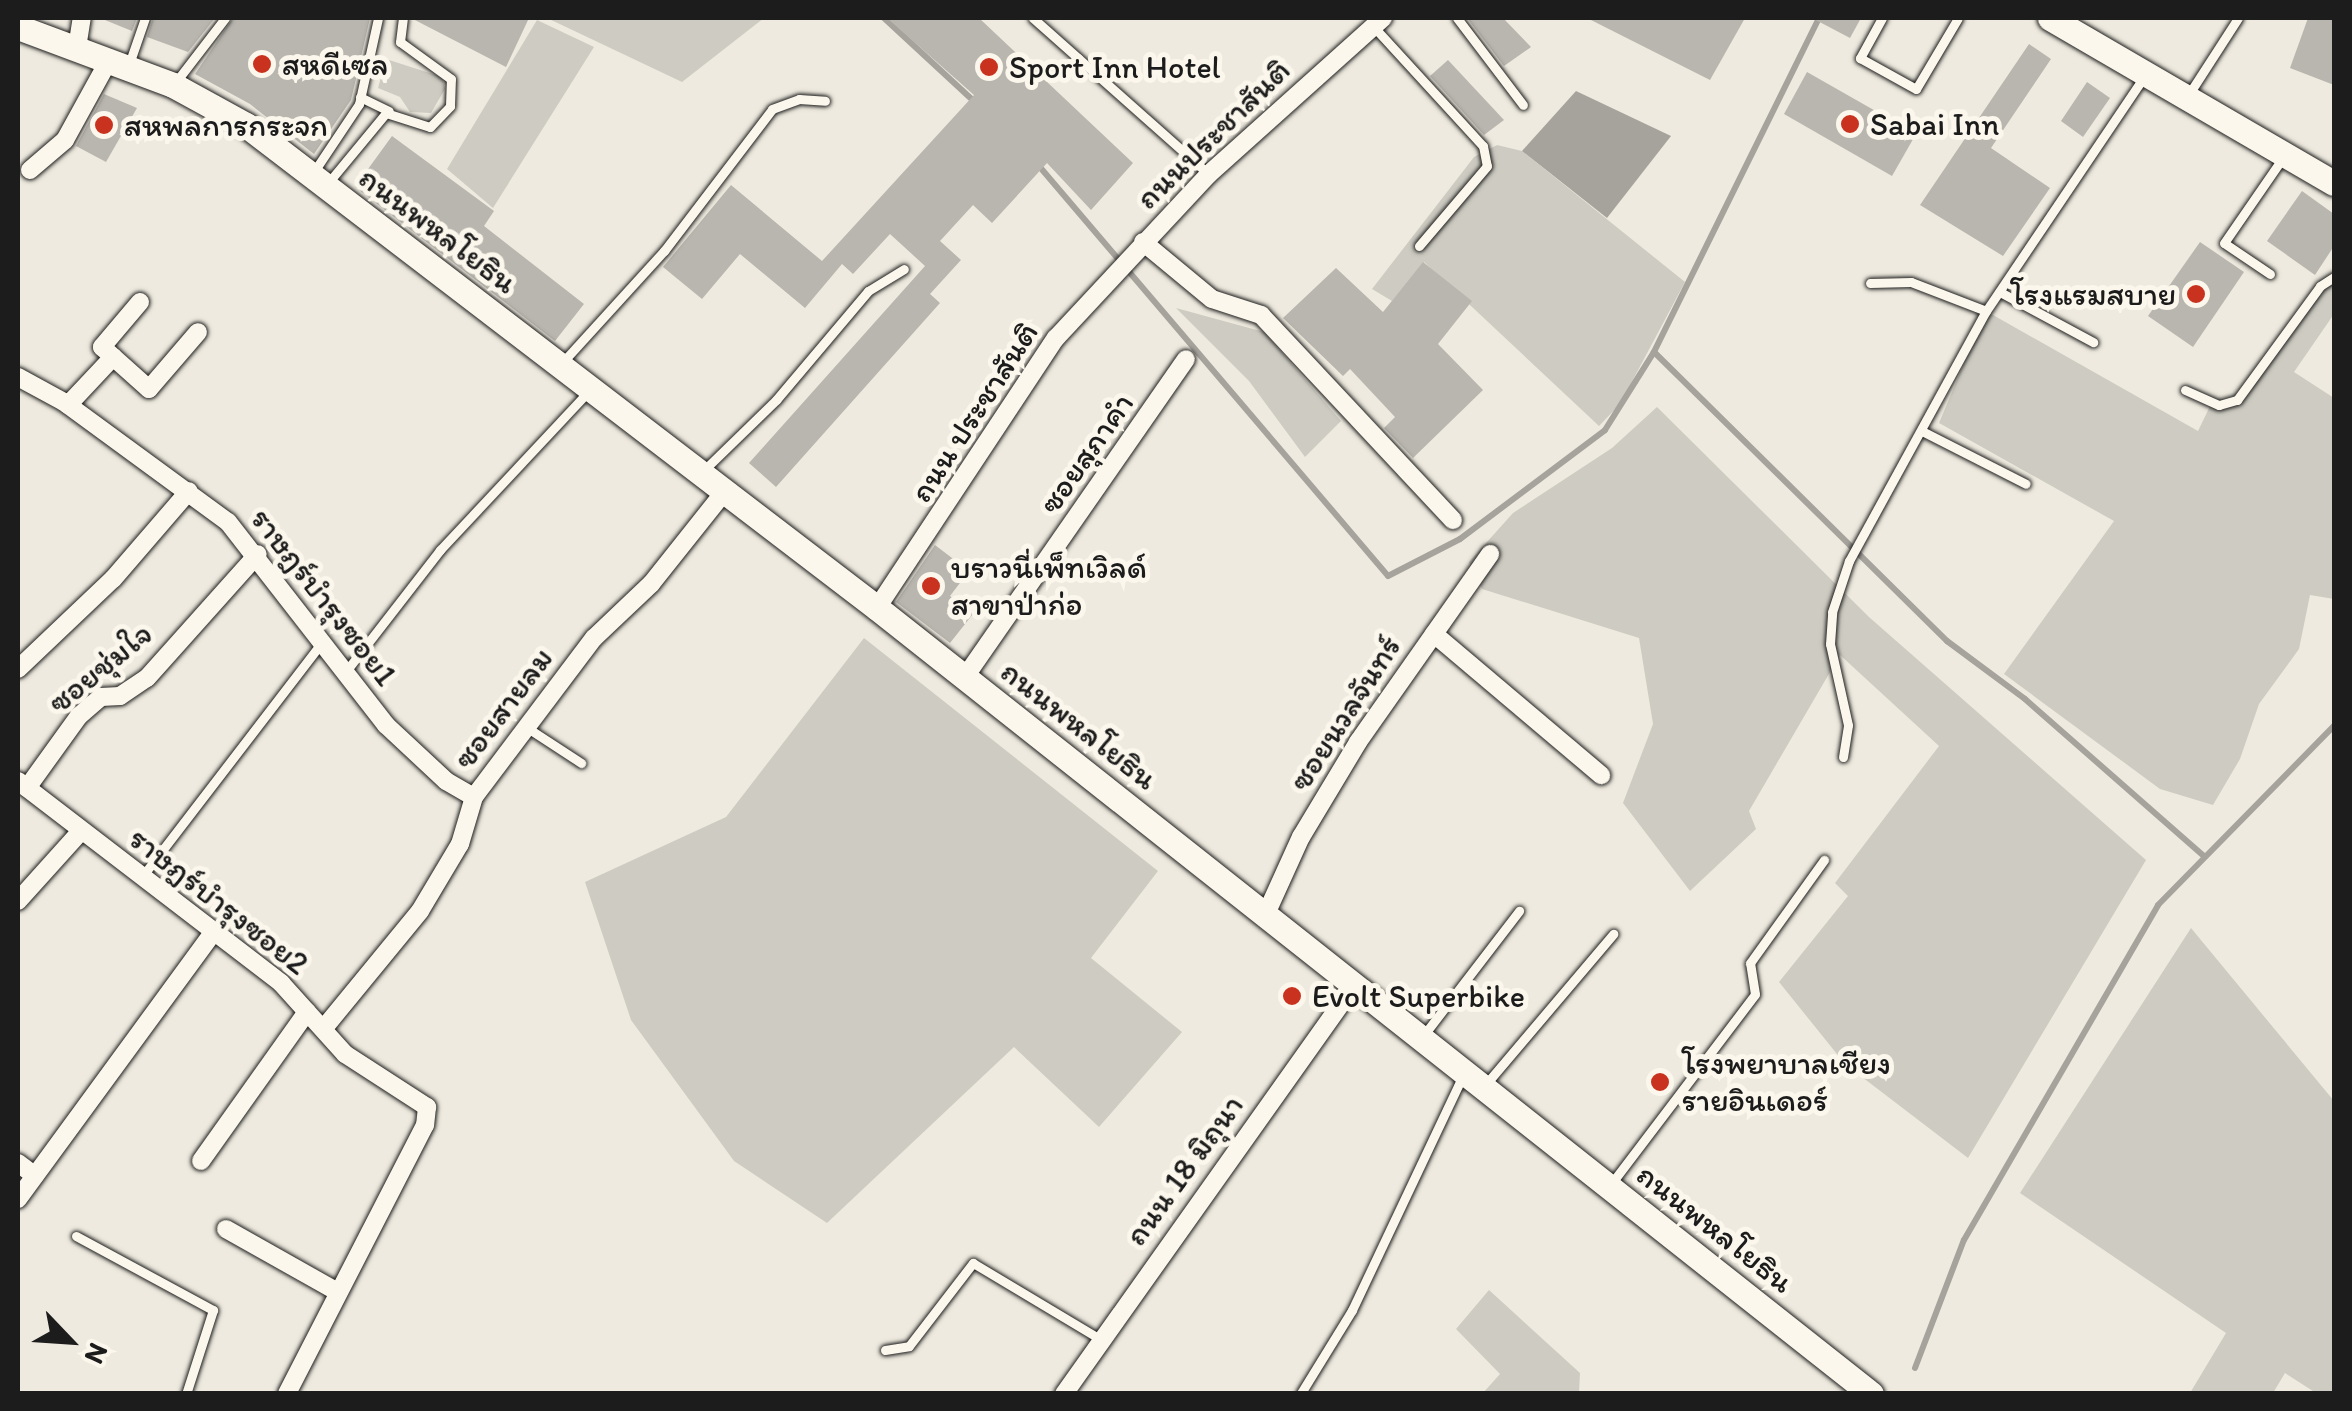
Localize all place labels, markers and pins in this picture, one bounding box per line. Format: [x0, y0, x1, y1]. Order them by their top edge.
place label: สหดีเซล [282, 45, 389, 83]
place label: Sport Inn Hotel [1009, 48, 1221, 86]
marker: สหดีเซล [251, 53, 273, 75]
marker: Sport Inn Hotel [978, 56, 1000, 78]
place label: Sabai Inn [1870, 105, 1999, 143]
place label: สหพลการกระจก [124, 106, 328, 144]
marker: Sabai Inn [1839, 113, 1861, 135]
marker: สหพลการกระจก [93, 114, 115, 136]
place label: โรงแรมสบาย [2011, 275, 2176, 313]
marker: โรงแรมสบาย [2185, 283, 2207, 305]
place label: บราวนี่เพ็ทเวิลด์ สาขาป่าก่อ [951, 549, 1147, 624]
marker: บราวนี่เพ็ทเวิลด์ สาขาป่าก่อ [920, 575, 942, 597]
place label: Evolt Superbike [1312, 977, 1525, 1015]
marker: Evolt Superbike [1281, 985, 1303, 1007]
place label: โรงพยาบาลเชียง รายอินเดอร์ [1682, 1045, 1891, 1120]
marker: โรงพยาบาลเชียง รายอินเดอร์ [1647, 1069, 1673, 1095]

